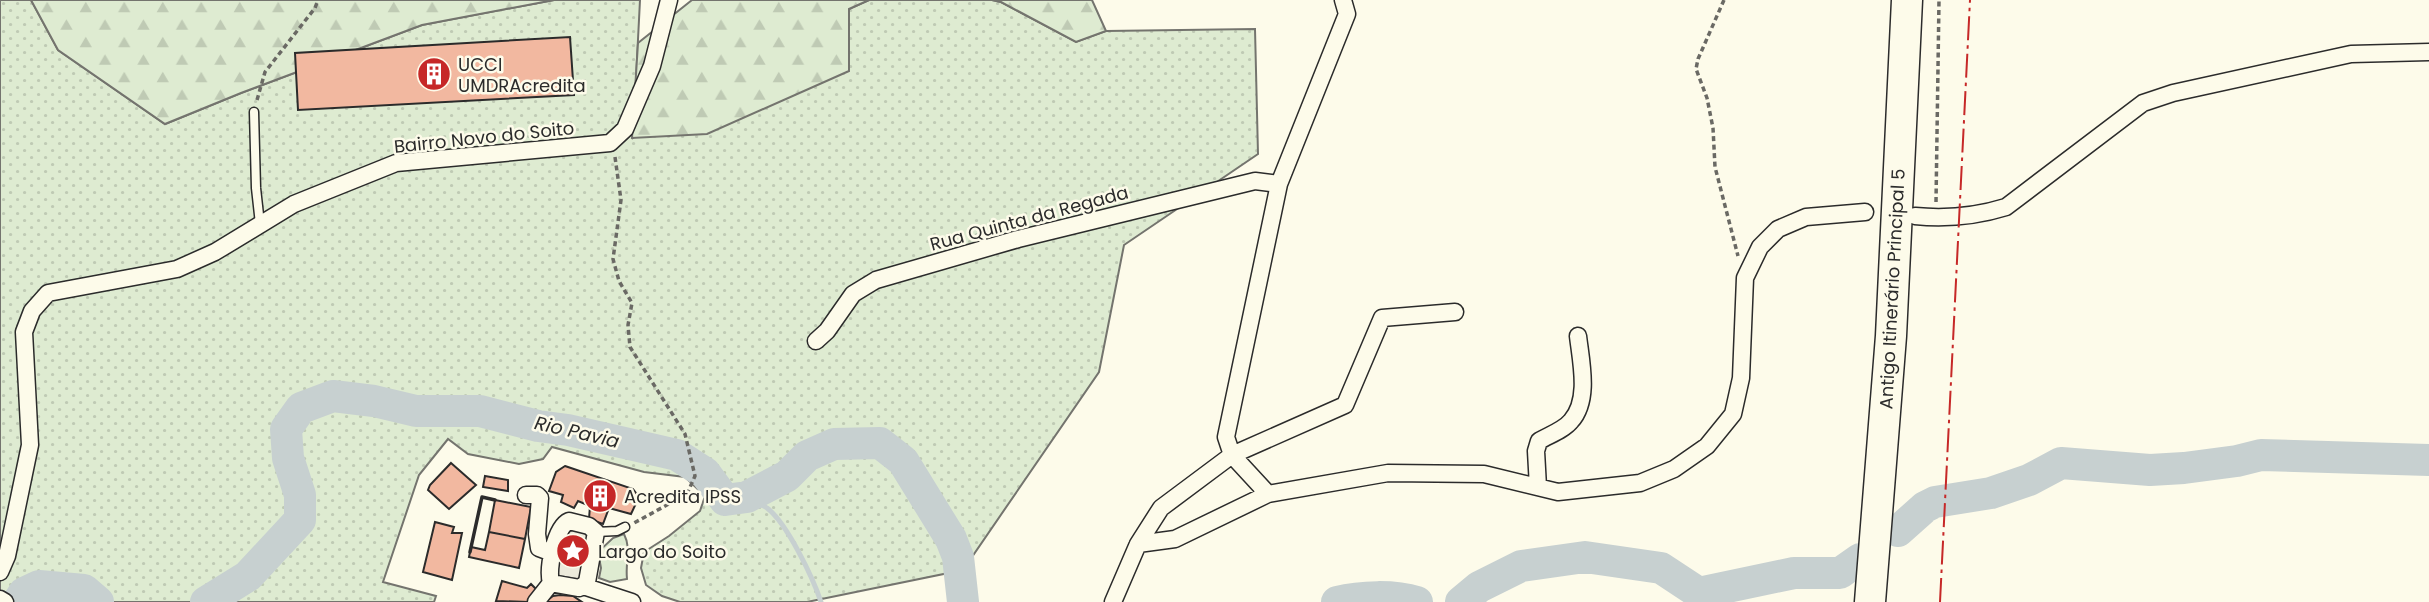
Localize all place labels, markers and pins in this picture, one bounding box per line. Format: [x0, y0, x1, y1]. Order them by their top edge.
place label: UCCI UMDRAcredita [458, 52, 586, 98]
building icon: UCCI UMDRAcredita [415, 55, 453, 93]
building icon: Acredita IPSS [581, 477, 619, 515]
place label: Acredita IPSS [624, 484, 741, 509]
place icon: Largo do Soito [554, 532, 592, 570]
place label: Largo do Soito [598, 539, 726, 564]

